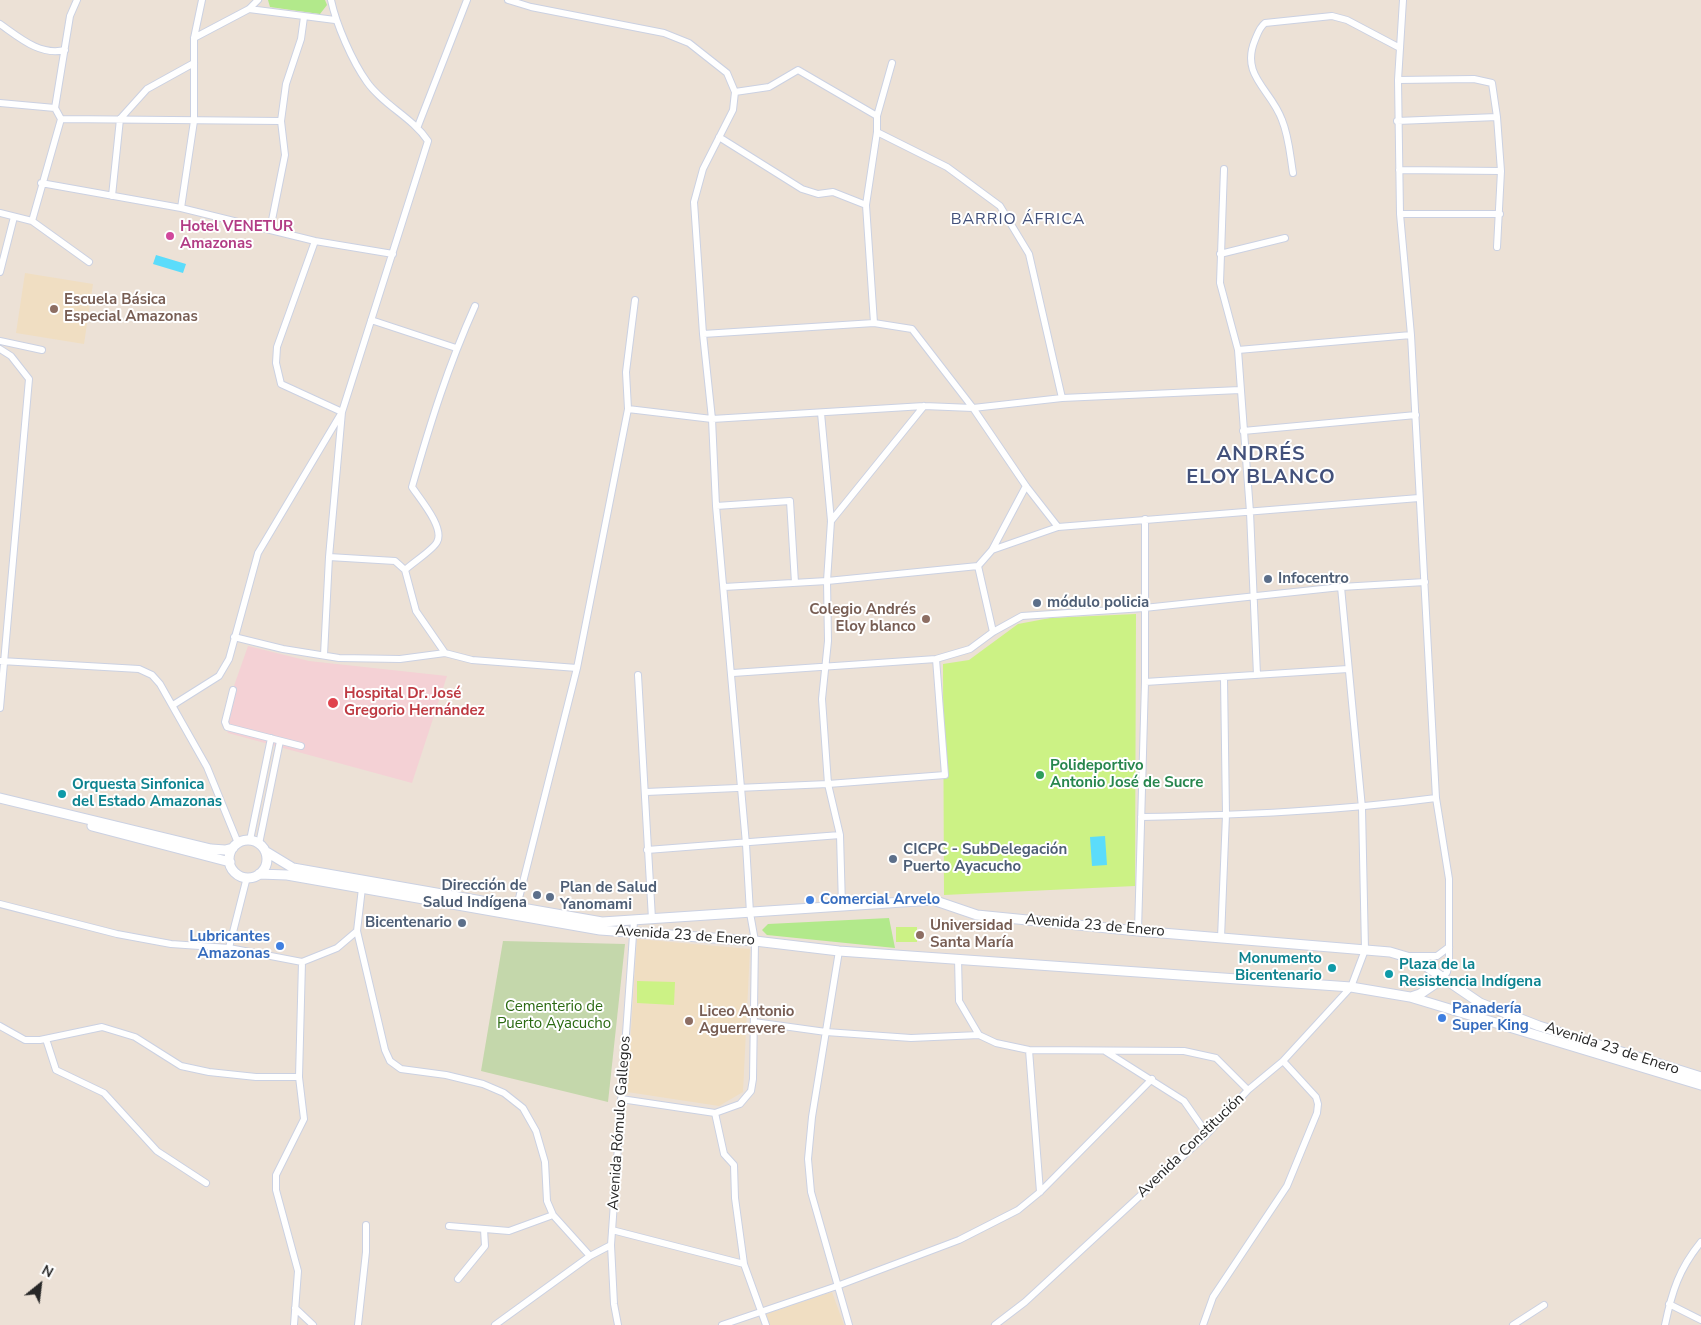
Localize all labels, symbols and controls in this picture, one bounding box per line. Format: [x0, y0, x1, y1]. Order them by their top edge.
district label: BARRIO ÁFRICA [949, 210, 1087, 230]
place label: Hotel VENETUR Amazonas [180, 218, 293, 253]
marker: Hotel VENETUR Amazonas [164, 230, 176, 242]
place label: Escuela Básica Especial Amazonas [64, 291, 198, 326]
marker: Escuela Básica Especial Amazonas [48, 303, 60, 315]
district label: ANDRÉS ELOY BLANCO [1185, 443, 1337, 490]
place label: Infocentro [1278, 570, 1349, 588]
marker: Infocentro [1262, 573, 1274, 585]
place label: módulo policia [1047, 594, 1149, 612]
marker: módulo policia [1031, 597, 1043, 609]
place label: Colegio Andrés Eloy blanco [809, 601, 916, 636]
marker: Colegio Andrés Eloy blanco [920, 613, 932, 625]
place label: Hospital Dr. José Gregorio Hernández [344, 685, 485, 720]
marker: Hospital Dr. José Gregorio Hernández [326, 696, 340, 710]
place label: Polideportivo Antonio José de Sucre [1050, 757, 1203, 792]
marker: Polideportivo Antonio José de Sucre [1034, 769, 1046, 781]
place label: Orquesta Sinfonica del Estado Amazonas [72, 776, 222, 811]
marker: Orquesta Sinfonica del Estado Amazonas [56, 788, 68, 800]
place label: CICPC - SubDelegación Puerto Ayacucho [903, 841, 1067, 876]
marker: CICPC - SubDelegación Puerto Ayacucho [887, 853, 899, 865]
place label: Dirección de Salud Indígena [423, 877, 527, 912]
place label: Plan de Salud Yanomami [560, 879, 657, 914]
marker: Dirección de Salud Indígena [531, 889, 543, 901]
marker: Plan de Salud Yanomami [544, 891, 556, 903]
place label: Comercial Arvelo [820, 891, 940, 909]
marker: Comercial Arvelo [804, 894, 816, 906]
street label: Avenida 23 de Enero [1024, 911, 1166, 941]
place label: Bicentenario [365, 914, 452, 932]
marker: Bicentenario [456, 917, 468, 929]
place label: Universidad Santa María [930, 917, 1014, 952]
street label: Avenida 23 de Enero [615, 922, 755, 950]
place label: Lubricantes Amazonas [189, 928, 270, 963]
marker: Universidad Santa María [914, 929, 926, 941]
marker: Lubricantes Amazonas [274, 940, 286, 952]
place label: Monumento Bicentenario [1235, 950, 1322, 985]
place label: Plaza de la Resistencia Indígena [1399, 956, 1541, 991]
marker: Monumento Bicentenario [1326, 962, 1338, 974]
marker: Plaza de la Resistencia Indígena [1383, 968, 1395, 980]
park label: Cementerio de Puerto Ayacucho [497, 998, 611, 1033]
place label: Panadería Super King [1452, 1000, 1529, 1035]
place label: Liceo Antonio Aguerrevere [699, 1003, 795, 1038]
marker: Panadería Super King [1436, 1012, 1448, 1024]
marker: Liceo Antonio Aguerrevere [683, 1015, 695, 1027]
street label: Avenida 23 de Enero [1543, 1019, 1681, 1079]
street label: Avenida Rómulo Gallegos [605, 1035, 635, 1211]
street label: Avenida Constitución [1134, 1090, 1248, 1202]
north arrow [15, 1260, 65, 1310]
text: N [38, 1261, 57, 1282]

